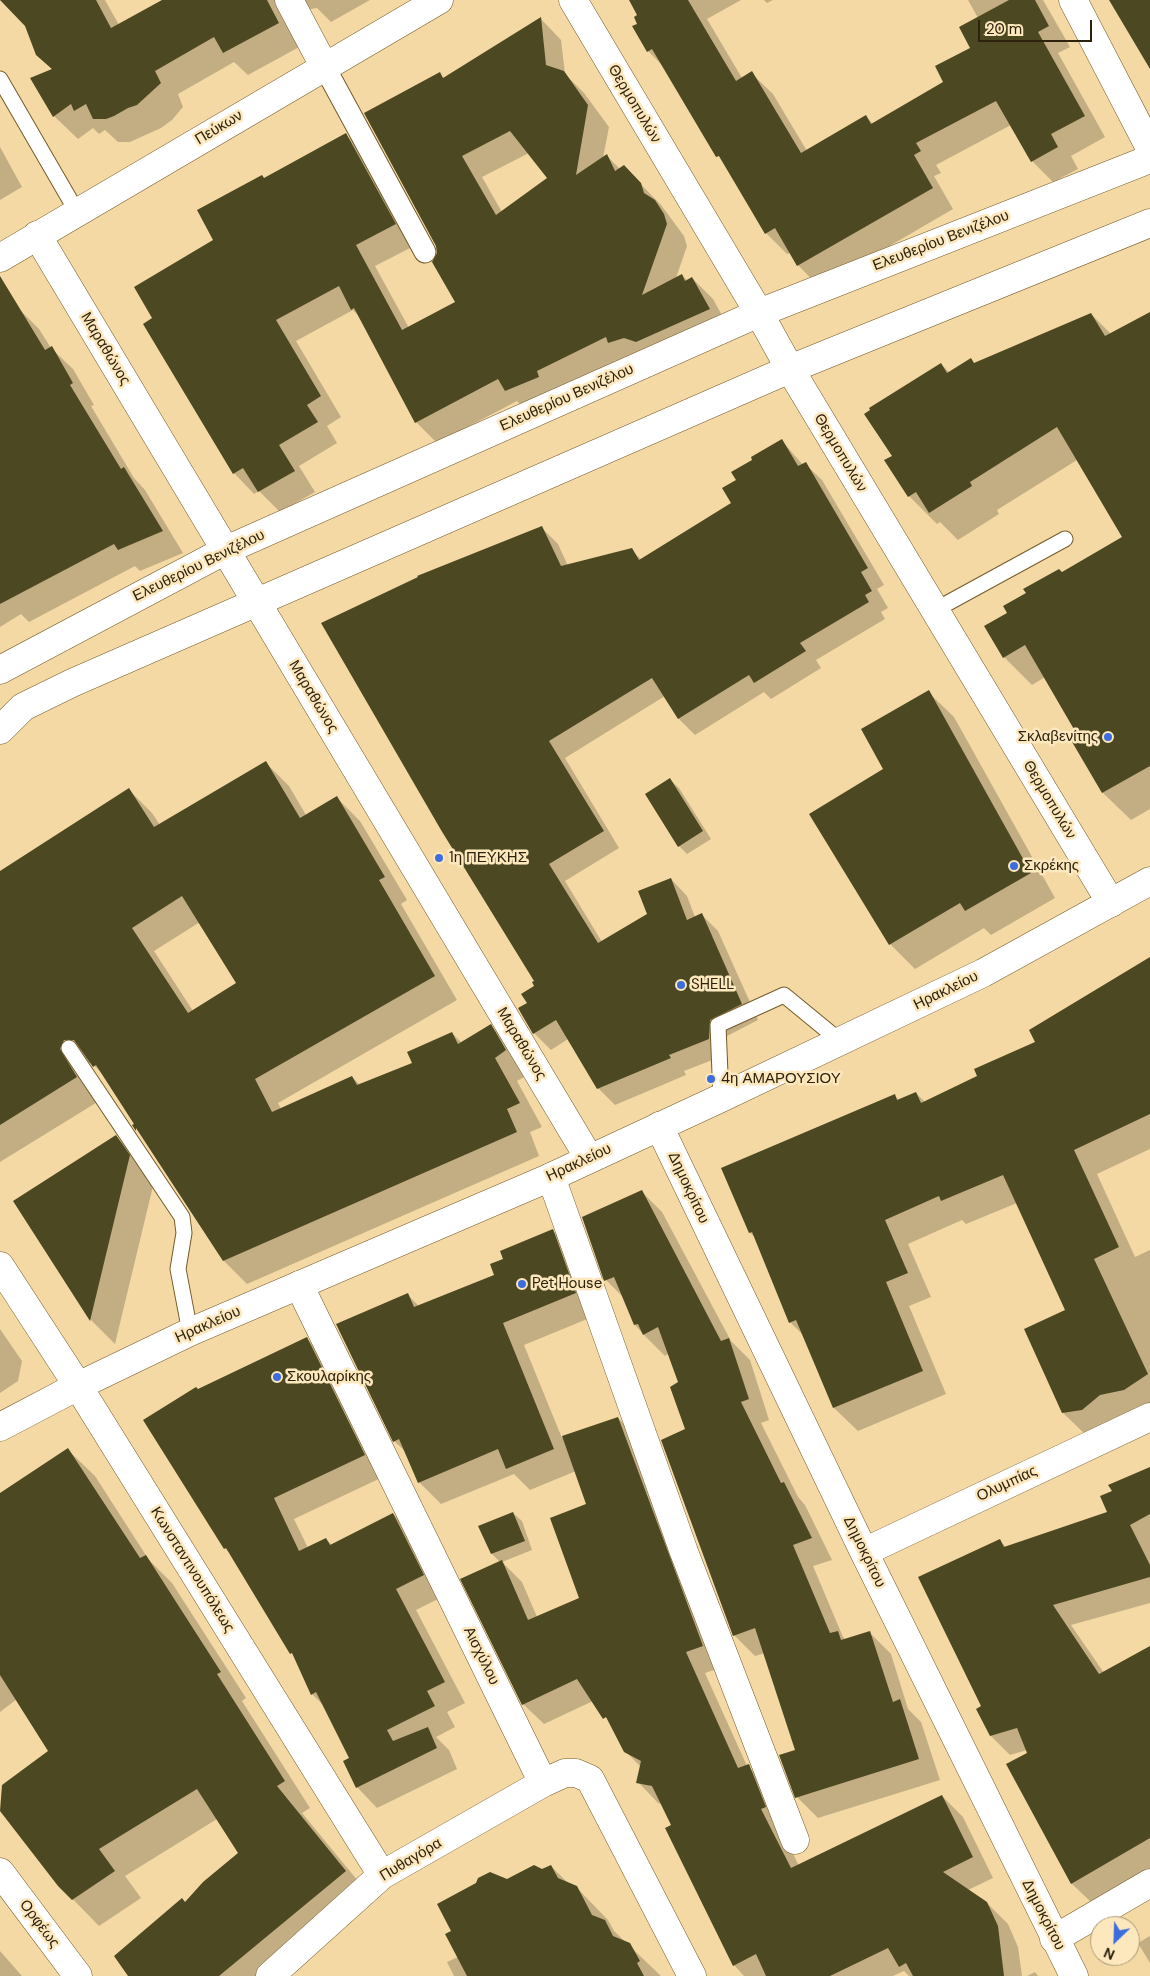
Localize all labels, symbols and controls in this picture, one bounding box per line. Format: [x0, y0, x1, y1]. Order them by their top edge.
scale bar [980, 10, 1094, 42]
text: 20 m [986, 19, 1022, 39]
street label: Θερμοπυλών [604, 62, 664, 146]
street label: Πεύκων [192, 107, 246, 149]
street label: Ελευθερίου Βενιζέλου [870, 207, 1012, 275]
street label: Μαραθώνος [76, 309, 134, 389]
street label: Ελευθερίου Βενιζέλου [497, 360, 637, 436]
street label: Θερμοπυλών [810, 411, 870, 495]
street label: Ελευθερίου Βενιζέλου [130, 526, 268, 606]
street label: Μαραθώνος [284, 657, 342, 737]
place label: Σκλαβενίτης [1018, 728, 1098, 746]
marker: Σκλαβενίτης [1102, 731, 1114, 743]
street label: Θερμοπυλών [1019, 758, 1079, 842]
place label: 1η ΠΕΥΚΗΣ [449, 849, 527, 867]
marker: 1η ΠΕΥΚΗΣ [433, 852, 445, 864]
place label: Σκρέκης [1024, 857, 1079, 875]
marker: Σκρέκης [1008, 860, 1020, 872]
street label: Ηρακλείου [911, 968, 981, 1014]
place label: SHELL [691, 976, 734, 994]
marker: SHELL [675, 979, 687, 991]
street label: Μαραθώνος [492, 1004, 550, 1084]
place label: 4η ΑΜΑΡΟΥΣΙΟΥ [721, 1070, 841, 1088]
marker: 4η ΑΜΑΡΟΥΣΙΟΥ [705, 1073, 717, 1085]
street label: Ηρακλείου [544, 1140, 614, 1186]
street label: Δημοκρίτου [664, 1149, 712, 1227]
place label: Pet House [532, 1275, 602, 1293]
marker: Pet House [516, 1278, 528, 1290]
street label: Ηρακλείου [173, 1303, 243, 1347]
place label: Σκουλαρίκης [287, 1368, 371, 1386]
marker: Σκουλαρίκης [271, 1371, 283, 1383]
street label: Ολυμπίας [974, 1462, 1040, 1506]
street label: Κωνσταντινουπόλεως [146, 1504, 238, 1636]
street label: Δημοκρίτου [839, 1513, 889, 1591]
street label: Αισχύλου [459, 1624, 503, 1688]
street label: Πυθαγόρα [377, 1834, 445, 1886]
street label: Δημοκρίτου [1018, 1877, 1068, 1953]
street label: Ορφέως [15, 1896, 63, 1952]
north arrow [1090, 1916, 1140, 1966]
text: N [1101, 1943, 1118, 1964]

